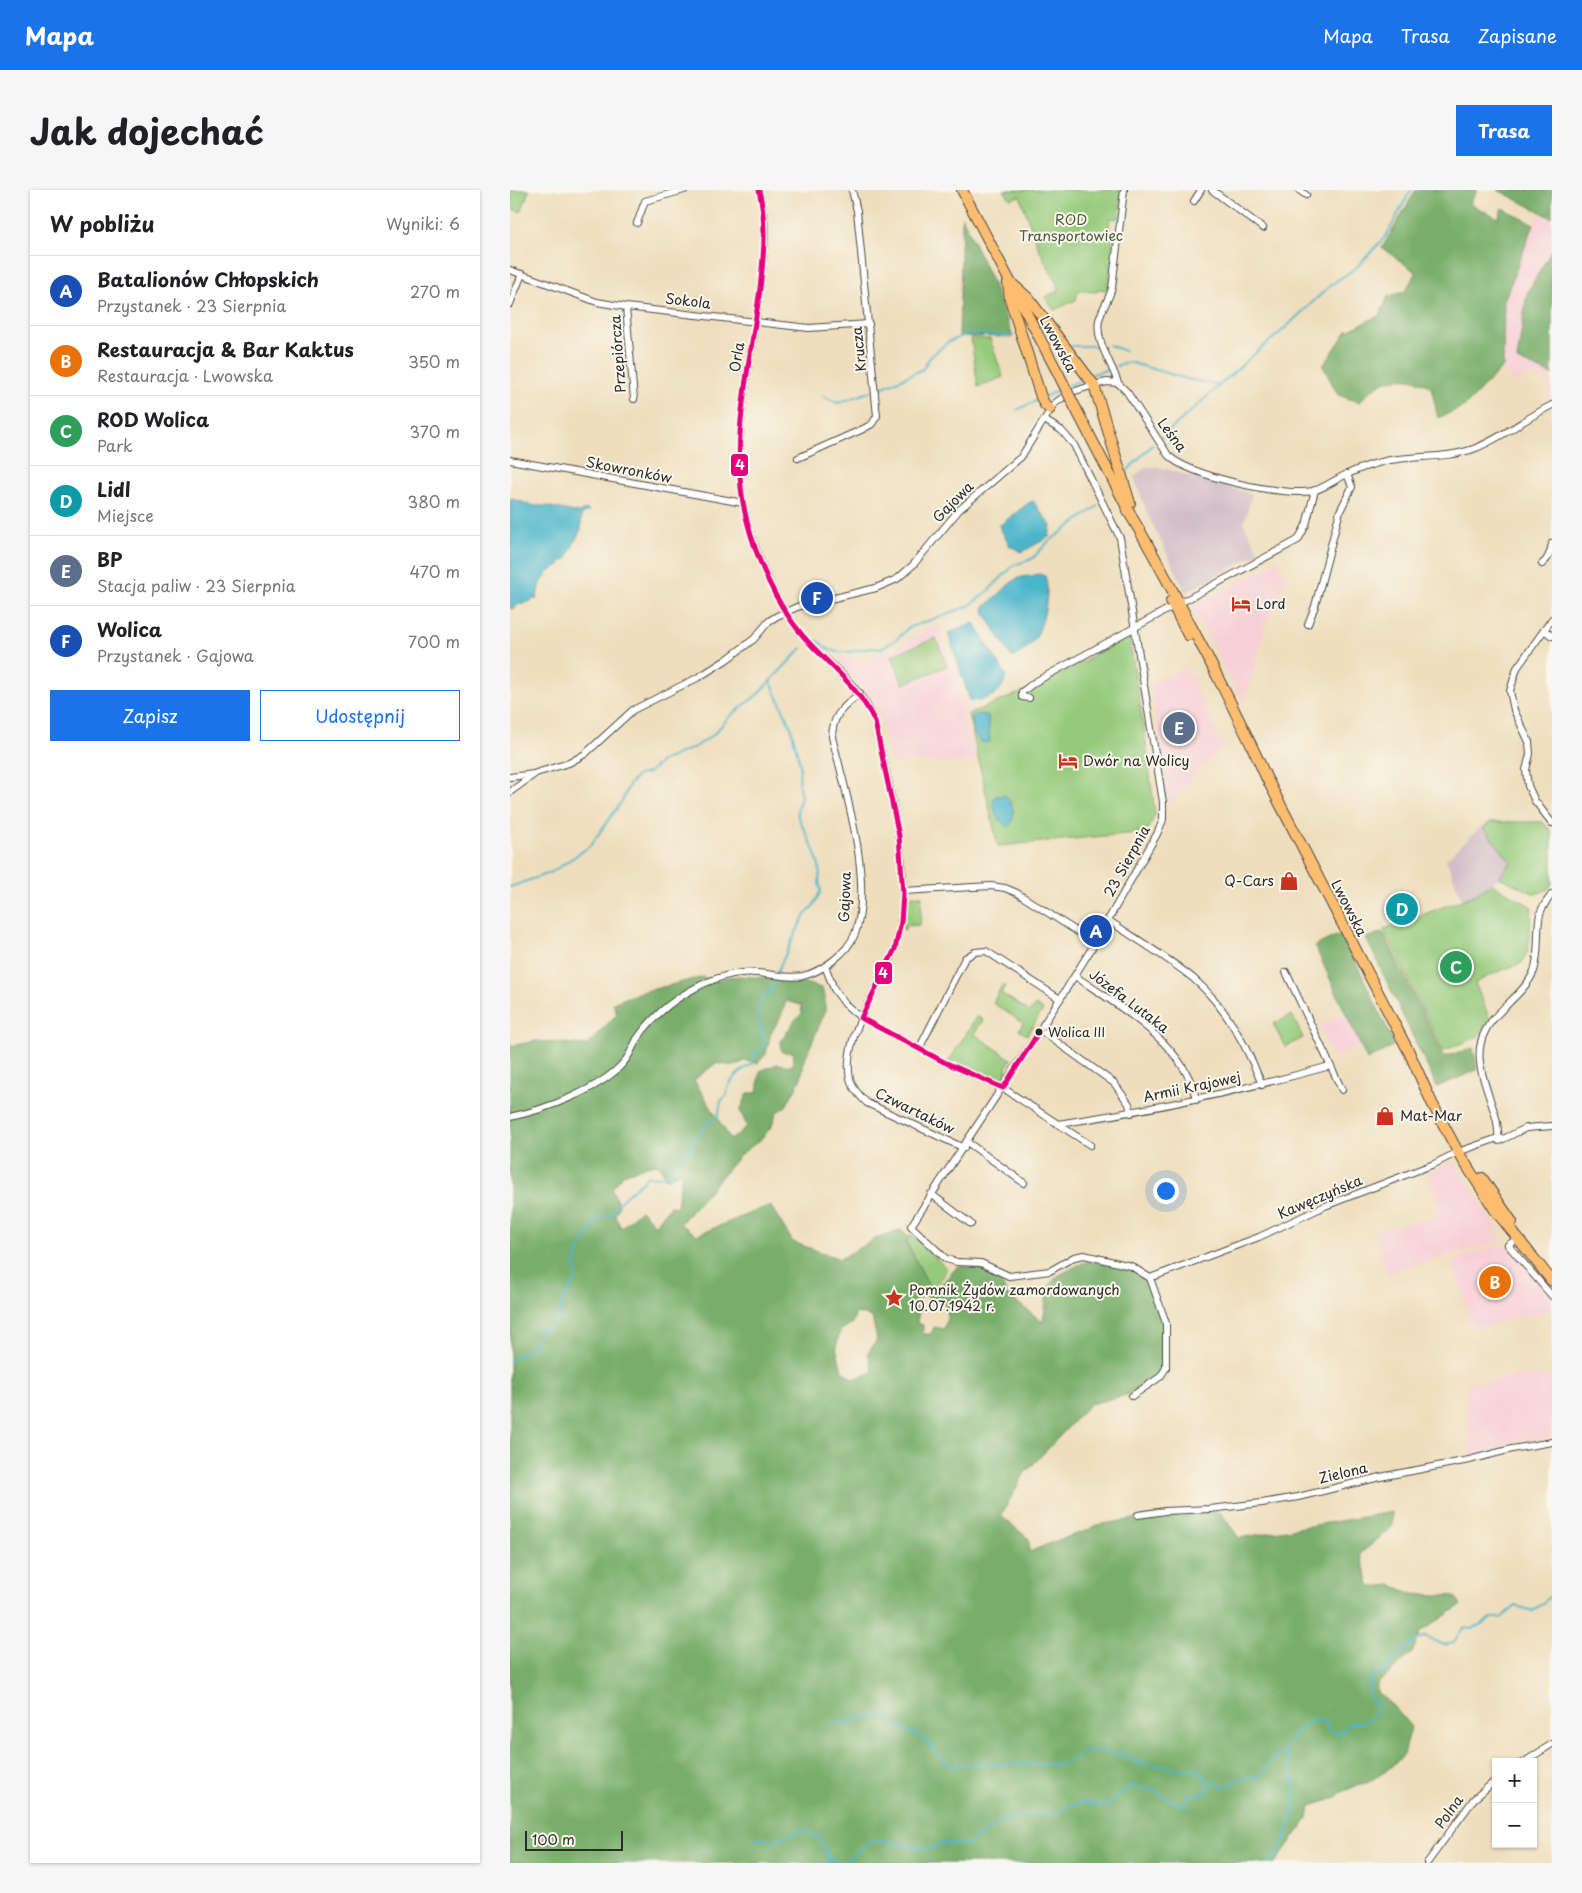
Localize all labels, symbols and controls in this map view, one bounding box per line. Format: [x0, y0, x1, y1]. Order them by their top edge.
text: Mapa [25, 17, 94, 53]
text: Mapa [1323, 22, 1373, 49]
text: Trasa [1401, 22, 1450, 49]
text: Zapisane [1478, 22, 1557, 49]
text: Jak dojechać [30, 104, 264, 157]
button: Trasa [1456, 105, 1552, 156]
text: W pobliżu [50, 207, 155, 239]
park label: ROD Transportowiec [1019, 209, 1123, 246]
text: Wyniki: 6 [386, 211, 460, 235]
text: Batalionów Chłopskich [97, 265, 319, 293]
text: A [60, 279, 72, 303]
text: 270 m [410, 279, 460, 303]
street label: Sokola [664, 287, 712, 314]
text: Przystanek · 23 Sierpnia [97, 293, 286, 317]
street label: Lwowska [1035, 312, 1082, 376]
street label: Przepiórcza [604, 314, 631, 394]
street label: Krucza [846, 325, 871, 373]
text: Restauracja & Bar Kaktus [97, 335, 354, 363]
street label: Orla [724, 340, 749, 373]
text: B [61, 349, 71, 373]
text: 350 m [408, 349, 460, 373]
text: Restauracja · Lwowska [97, 363, 273, 387]
text: ROD Wolica [97, 405, 209, 433]
street label: Leśna [1153, 413, 1192, 456]
text: C [60, 419, 72, 443]
text: 370 m [410, 419, 460, 443]
text: Park [97, 433, 133, 457]
street label: Skowronków [584, 451, 674, 488]
line badge: 4 [730, 453, 749, 477]
text: 4 [735, 454, 745, 475]
text: Lidl [97, 475, 131, 503]
street label: Gajowa [927, 476, 978, 527]
text: D [60, 489, 72, 513]
text: 380 m [408, 489, 460, 513]
text: Miejsce [97, 503, 154, 527]
text: BP [97, 545, 122, 573]
text: E [61, 559, 71, 583]
text: 470 m [410, 559, 460, 583]
text: Stacja paliw · 23 Sierpnia [97, 573, 296, 597]
pin: F [801, 579, 833, 617]
hotel icon: Lord [1230, 593, 1252, 615]
place label: Lord [1256, 593, 1286, 614]
text: Wolica [97, 615, 162, 643]
text: F [61, 629, 71, 653]
text: 700 m [408, 629, 460, 653]
text: Przystanek · Gajowa [97, 643, 254, 667]
button: Zapisz [50, 690, 250, 741]
button: Udostępnij [260, 690, 460, 741]
pin: E [1163, 709, 1195, 747]
hotel icon: Dwór na Wolicy [1057, 750, 1079, 772]
place label: Dwór na Wolicy [1083, 750, 1190, 771]
street label: 23 Sierpnia [1098, 821, 1155, 900]
place label: Q-Cars [1224, 870, 1274, 891]
shop icon: Q-Cars [1278, 870, 1300, 892]
street label: Gajowa [833, 871, 856, 923]
street label: Lwowska [1326, 876, 1373, 940]
pin: D [1386, 890, 1418, 928]
pin: A [1080, 912, 1112, 950]
pin: C [1440, 948, 1472, 986]
line badge: 4 [874, 961, 893, 985]
text: 4 [878, 962, 888, 983]
street label: Józefa Lutaka [1085, 964, 1174, 1038]
place label: Wolica III [1048, 1022, 1105, 1041]
marker: Wolica III [1034, 1027, 1044, 1037]
street label: Armii Krajowej [1141, 1066, 1243, 1107]
street label: Czwartaków [872, 1082, 959, 1139]
shop icon: Mat-Mar [1374, 1105, 1396, 1127]
place label: Mat-Mar [1400, 1105, 1463, 1126]
street label: Kawęczyńska [1274, 1169, 1366, 1224]
your location [1153, 1178, 1179, 1204]
pin: B [1479, 1263, 1511, 1301]
place label: Pomnik Żydów zamordowanych 10.07.1942 r. [909, 1279, 1120, 1316]
place icon: Pomnik Żydów zamordowanych 10.07.1942 r. [883, 1287, 905, 1309]
street label: Zielona [1316, 1457, 1370, 1488]
map controls [1492, 1758, 1537, 1848]
button: + [1492, 1758, 1537, 1803]
street label: Polna [1429, 1790, 1468, 1833]
button: − [1492, 1803, 1537, 1848]
scale bar [525, 1828, 622, 1851]
text: 100 m [532, 1829, 575, 1850]

